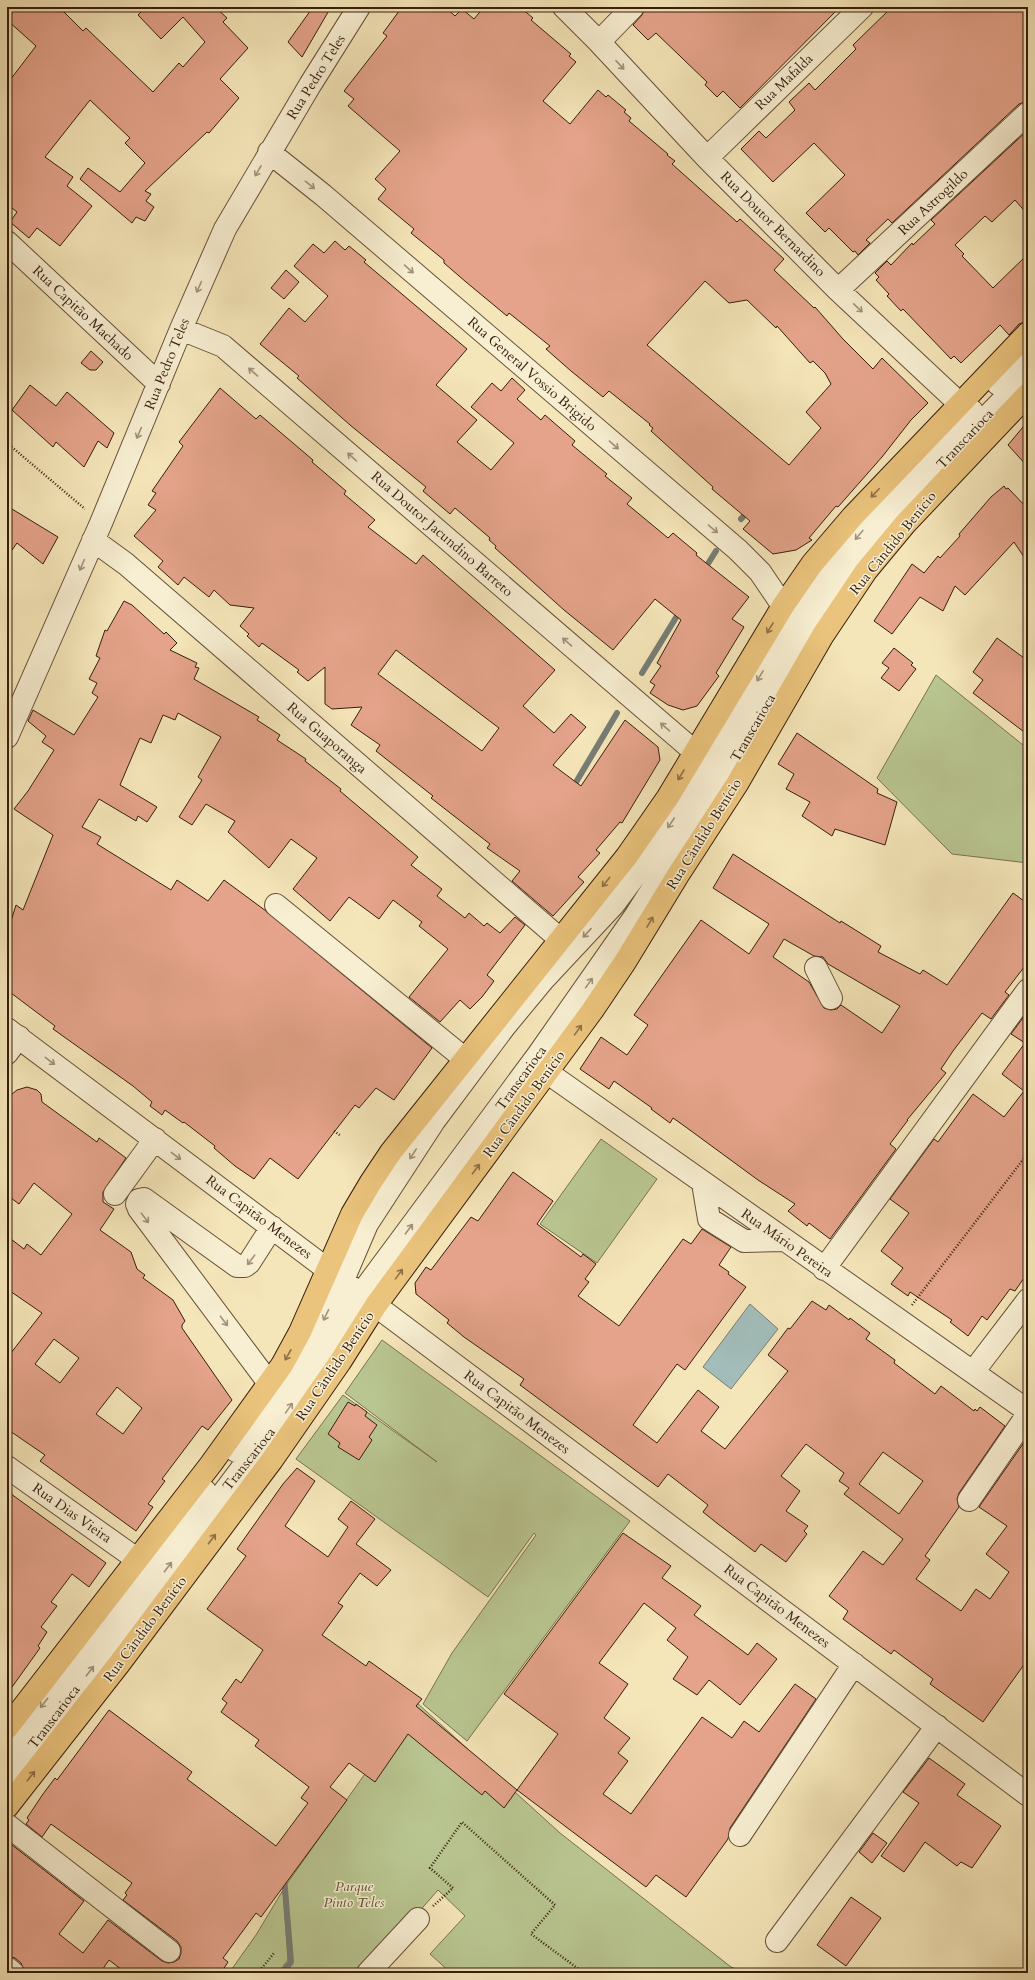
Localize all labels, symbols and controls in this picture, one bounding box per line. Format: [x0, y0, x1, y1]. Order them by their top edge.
street label: Rua Pedro Teles [282, 31, 350, 123]
street label: Rua Mafalda [751, 50, 817, 114]
one-way arrow [616, 60, 625, 70]
street label: Rua Astrogildo [894, 164, 972, 239]
one-way arrow [254, 165, 262, 177]
street label: Rua Doutor Bernardino [716, 167, 830, 281]
one-way arrow [305, 181, 316, 190]
street label: Rua Capitão Machado [28, 261, 138, 365]
one-way arrow [404, 265, 415, 274]
one-way arrow [195, 280, 202, 292]
one-way arrow [853, 303, 863, 313]
street label: Rua General Vossio Brigido [463, 313, 601, 436]
street label: Rua Pedro Teles [140, 315, 194, 413]
one-way arrow [248, 367, 258, 376]
street label: Transcarioca [932, 405, 998, 473]
one-way arrow [134, 426, 142, 438]
one-way arrow [609, 441, 620, 450]
one-way arrow [346, 452, 357, 461]
street label: Rua Doutor Jacundino Barreto [367, 467, 517, 601]
street label: Rua Cândido Benício [845, 487, 941, 599]
one-way arrow [870, 488, 880, 498]
one-way arrow [708, 525, 719, 534]
one-way arrow [854, 530, 863, 540]
one-way arrow [78, 559, 85, 571]
one-way arrow [765, 622, 773, 634]
one-way arrow [562, 637, 572, 646]
one-way arrow [756, 670, 764, 682]
street label: Transcarioca [726, 691, 780, 765]
street label: Rua Guaporanga [283, 698, 371, 778]
one-way arrow [660, 722, 671, 731]
one-way arrow [676, 769, 684, 781]
street label: Rua Cândido Benício [662, 774, 746, 893]
one-way arrow [667, 817, 675, 828]
one-way arrow [602, 876, 611, 887]
one-way arrow [646, 916, 654, 928]
one-way arrow [582, 928, 592, 938]
one-way arrow [585, 978, 594, 989]
one-way arrow [574, 1025, 582, 1036]
street label: Transcarioca [491, 1042, 551, 1114]
street label: Rua Cândido Benício [479, 1046, 569, 1161]
one-way arrow [44, 1057, 55, 1065]
one-way arrow [408, 1148, 416, 1160]
one-way arrow [171, 1151, 182, 1160]
one-way arrow [472, 1164, 480, 1175]
street label: Rua Capitão Menezes [202, 1171, 316, 1263]
street label: Rua Mário Pereira [737, 1204, 837, 1282]
one-way arrow [141, 1212, 149, 1223]
one-way arrow [405, 1223, 413, 1234]
one-way arrow [247, 1254, 255, 1265]
one-way arrow [395, 1268, 403, 1279]
street label: Rua Cândido Benício [291, 1307, 379, 1424]
one-way arrow [321, 1309, 329, 1321]
one-way arrow [220, 1316, 228, 1327]
one-way arrow [283, 1349, 291, 1361]
street label: Rua Capitão Menezes [460, 1366, 574, 1458]
one-way arrow [285, 1402, 293, 1413]
street label: Transcarioca [218, 1423, 280, 1495]
street label: Rua Dias Vieira [29, 1479, 115, 1547]
one-way arrow [208, 1534, 217, 1545]
street label: Rua Capitão Menezes [720, 1560, 834, 1652]
one-way arrow [164, 1561, 172, 1572]
street label: Rua Cândido Benício [99, 1572, 191, 1686]
one-way arrow [85, 1665, 94, 1676]
street label: Transcarioca [24, 1681, 84, 1753]
one-way arrow [40, 1698, 49, 1709]
one-way arrow [27, 1770, 35, 1781]
park label: Parque Pinto Teles [324, 1877, 385, 1912]

